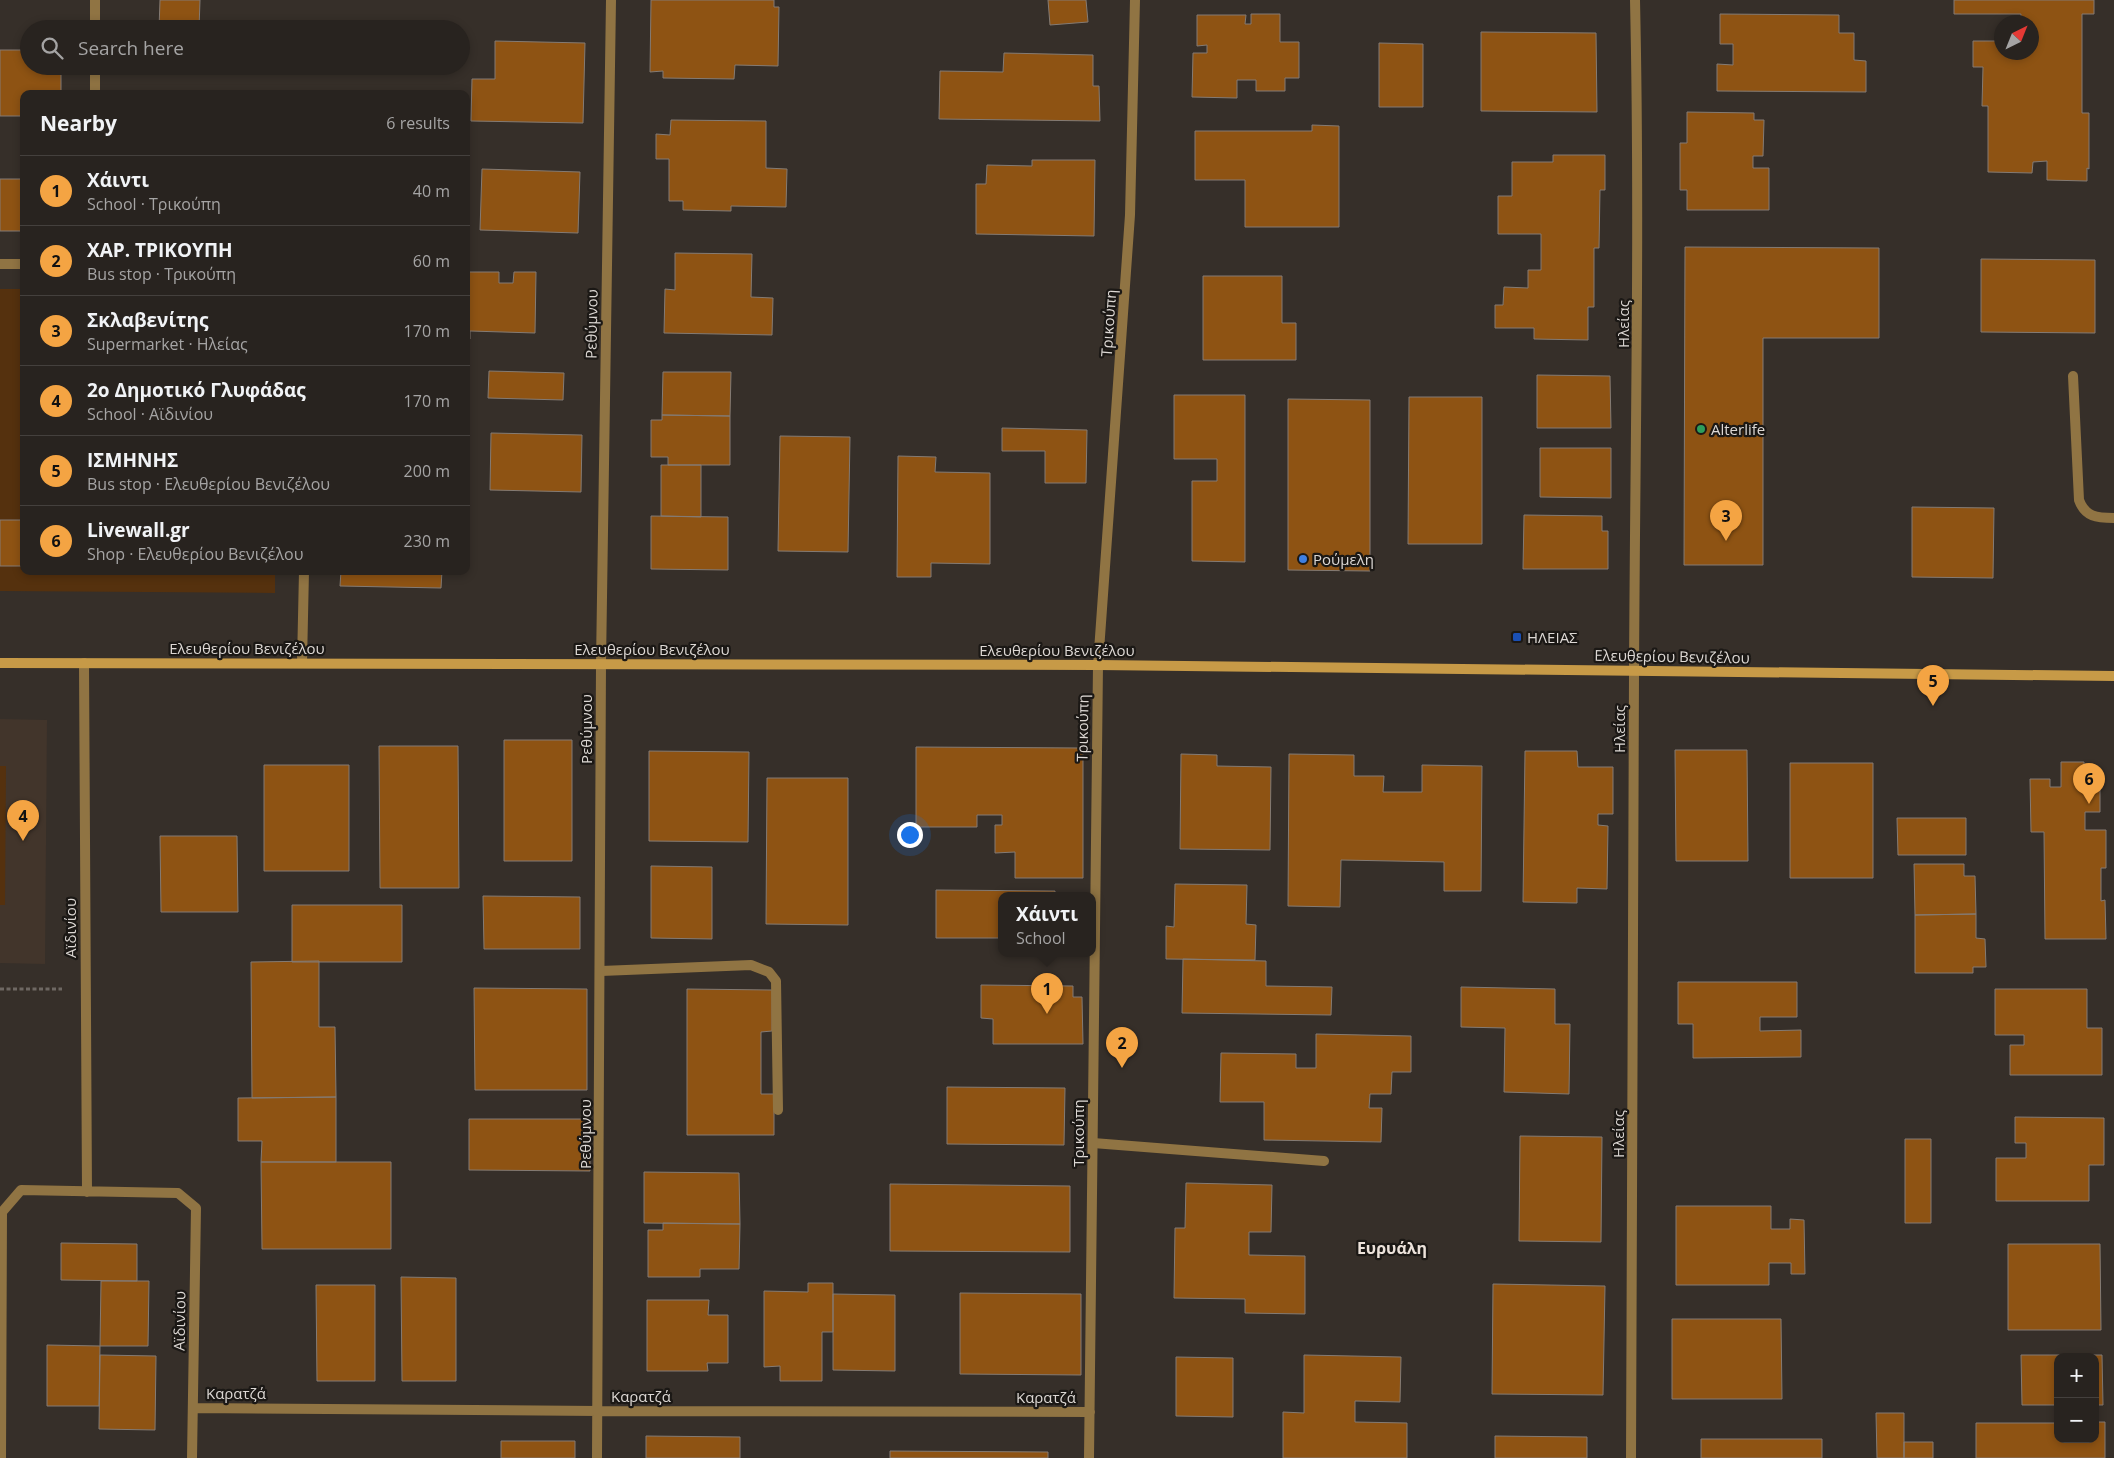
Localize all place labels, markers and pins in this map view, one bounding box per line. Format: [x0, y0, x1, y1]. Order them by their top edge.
place label: Alterlife [1711, 419, 1765, 439]
marker: Alterlife [1695, 423, 1707, 435]
pin: 3 [1710, 500, 1742, 541]
place label: Ρούμελη [1313, 549, 1374, 569]
marker: Ρούμελη [1297, 553, 1309, 565]
place label: ΗΛΕΙΑΣ [1527, 627, 1578, 647]
marker: ΗΛΕΙΑΣ [1511, 631, 1523, 643]
pin: 5 [1917, 665, 1949, 706]
pin: 6 [2073, 763, 2105, 804]
pin: 4 [7, 800, 39, 841]
pin: 1 [1031, 973, 1063, 1014]
pin: 2 [1106, 1027, 1138, 1068]

